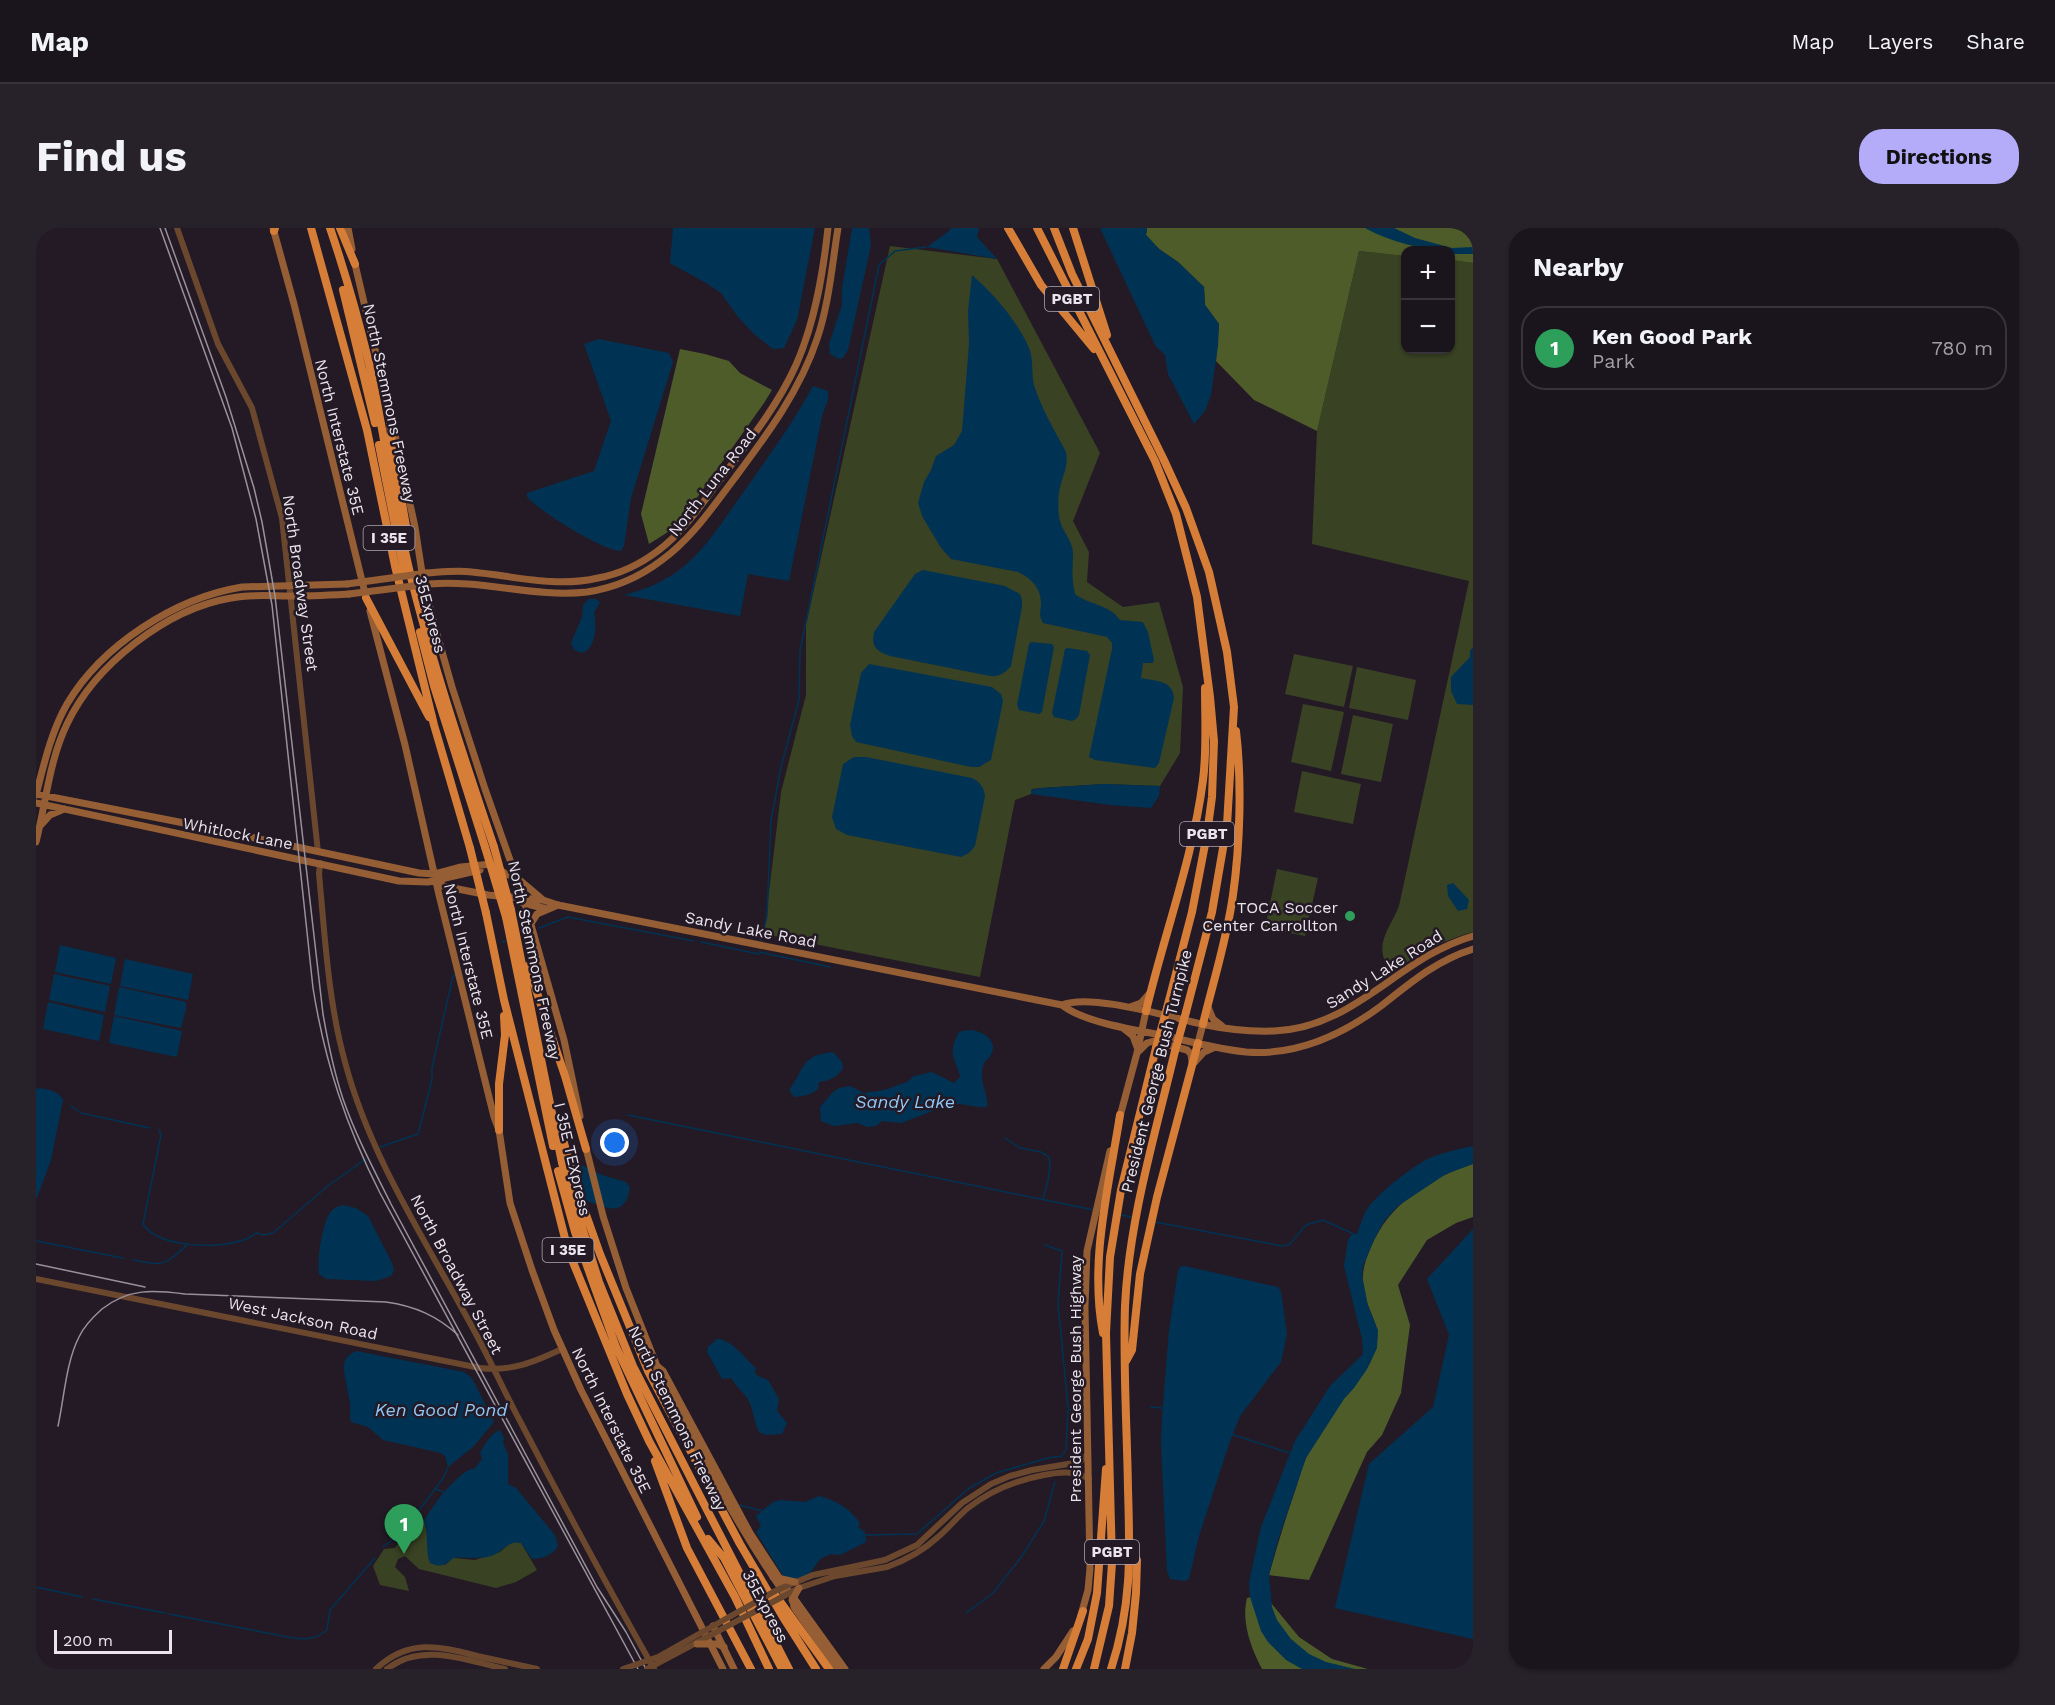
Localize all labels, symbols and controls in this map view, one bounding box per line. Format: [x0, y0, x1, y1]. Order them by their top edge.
text: Map [30, 25, 89, 58]
text: Map [1791, 29, 1834, 54]
text: Layers [1867, 29, 1933, 54]
text: Share [1966, 29, 2025, 54]
button: Directions [1859, 129, 2019, 184]
text: Find us [36, 132, 187, 181]
map controls [1401, 246, 1455, 354]
button: + [1401, 246, 1455, 300]
text: Nearby [1533, 252, 1624, 282]
road number: PGBT [1045, 287, 1099, 311]
button: − [1401, 300, 1455, 354]
street label: North Stemmons Freeway [359, 302, 420, 505]
text: Ken Good Park [1592, 324, 1752, 349]
text: 1 [1550, 336, 1559, 360]
text: 780 m [1932, 336, 1993, 360]
text: Park [1592, 349, 1635, 373]
street label: North Interstate 35E [311, 357, 368, 517]
street label: North Luna Road [664, 425, 760, 540]
street label: North Broadway Street [279, 494, 322, 673]
road number: I 35E [364, 526, 414, 550]
street label: 35Express [411, 573, 450, 655]
street label: Whitlock Lane [181, 814, 295, 853]
road number: PGBT [1180, 822, 1234, 846]
street label: North Stemmons Freeway [504, 859, 565, 1062]
street label: North Interstate 35E [440, 881, 497, 1041]
place label: TOCA Soccer Center Carrollton [1202, 898, 1338, 935]
street label: Sandy Lake Road [684, 907, 818, 952]
marker: TOCA Soccer Center Carrollton [1343, 909, 1357, 923]
street label: Sandy Lake Road [1323, 926, 1446, 1013]
street label: President George Bush Turnpike [1117, 948, 1196, 1195]
water label: Sandy Lake [855, 1091, 955, 1112]
street label: I 35E TEXpress [550, 1101, 595, 1218]
your location [600, 1128, 629, 1157]
street label: North Broadway Street [406, 1191, 507, 1358]
road number: I 35E [542, 1238, 594, 1262]
street label: President George Bush Highway [1066, 1255, 1085, 1503]
street label: West Jackson Road [226, 1293, 379, 1344]
street label: North Stemmons Freeway [624, 1323, 731, 1514]
street label: North Interstate 35E [568, 1344, 655, 1496]
water label: Ken Good Pond [375, 1399, 508, 1420]
pin: 1 [384, 1504, 424, 1554]
road number: PGBT [1085, 1540, 1139, 1564]
street label: 35Express [738, 1567, 793, 1646]
scale bar [54, 1627, 172, 1654]
text: 200 m [63, 1631, 113, 1650]

